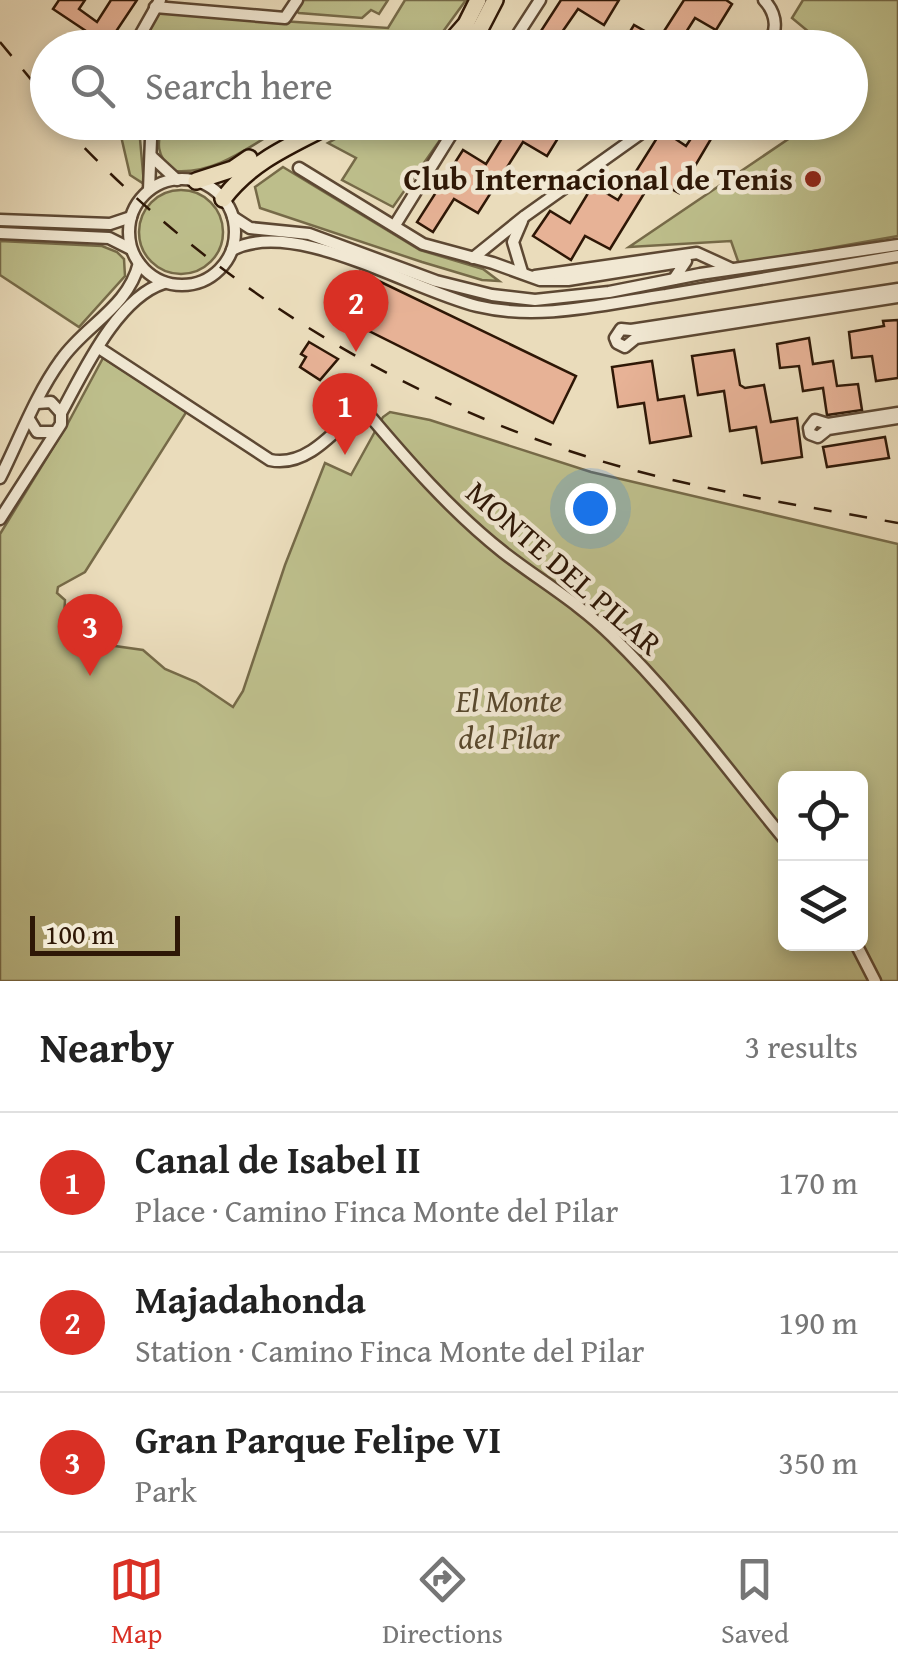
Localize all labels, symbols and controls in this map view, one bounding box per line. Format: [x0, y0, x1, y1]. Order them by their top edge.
search box [30, 30, 868, 140]
text: Search here [145, 57, 333, 113]
icon: search [65, 58, 120, 113]
place label: Club Internacional de Tenis [404, 155, 793, 202]
marker: Club Internacional de Tenis [802, 168, 824, 190]
pin: 2 [324, 270, 388, 352]
pin: 1 [312, 372, 378, 455]
street label: MONTE DEL PILAR [456, 469, 673, 667]
your location [565, 483, 616, 534]
pin: 3 [58, 594, 122, 676]
park label: El Monte del Pilar [455, 677, 562, 761]
map controls [778, 771, 868, 951]
button: locate [778, 771, 868, 861]
button: layers [778, 861, 868, 951]
scale bar [30, 911, 180, 956]
text: 100 m [45, 913, 114, 954]
text: Nearby [40, 1016, 174, 1077]
text: 3 results [745, 1023, 858, 1070]
text: Canal de Isabel II [135, 1131, 421, 1187]
text: 1 [64, 1159, 81, 1206]
text: 170 m [779, 1159, 858, 1206]
text: Place · Camino Finca Monte del Pilar [135, 1187, 618, 1234]
text: Majadahonda [135, 1271, 366, 1327]
text: 2 [64, 1299, 81, 1346]
text: 190 m [779, 1299, 858, 1346]
text: Station · Camino Finca Monte del Pilar [135, 1327, 644, 1374]
text: Gran Parque Felipe VI [135, 1411, 501, 1467]
text: 3 [64, 1439, 81, 1486]
text: 350 m [779, 1439, 858, 1486]
text: Park [135, 1467, 197, 1514]
tab: Map [109, 1552, 164, 1653]
tab: Directions [382, 1552, 503, 1653]
tab: Saved [721, 1552, 789, 1653]

